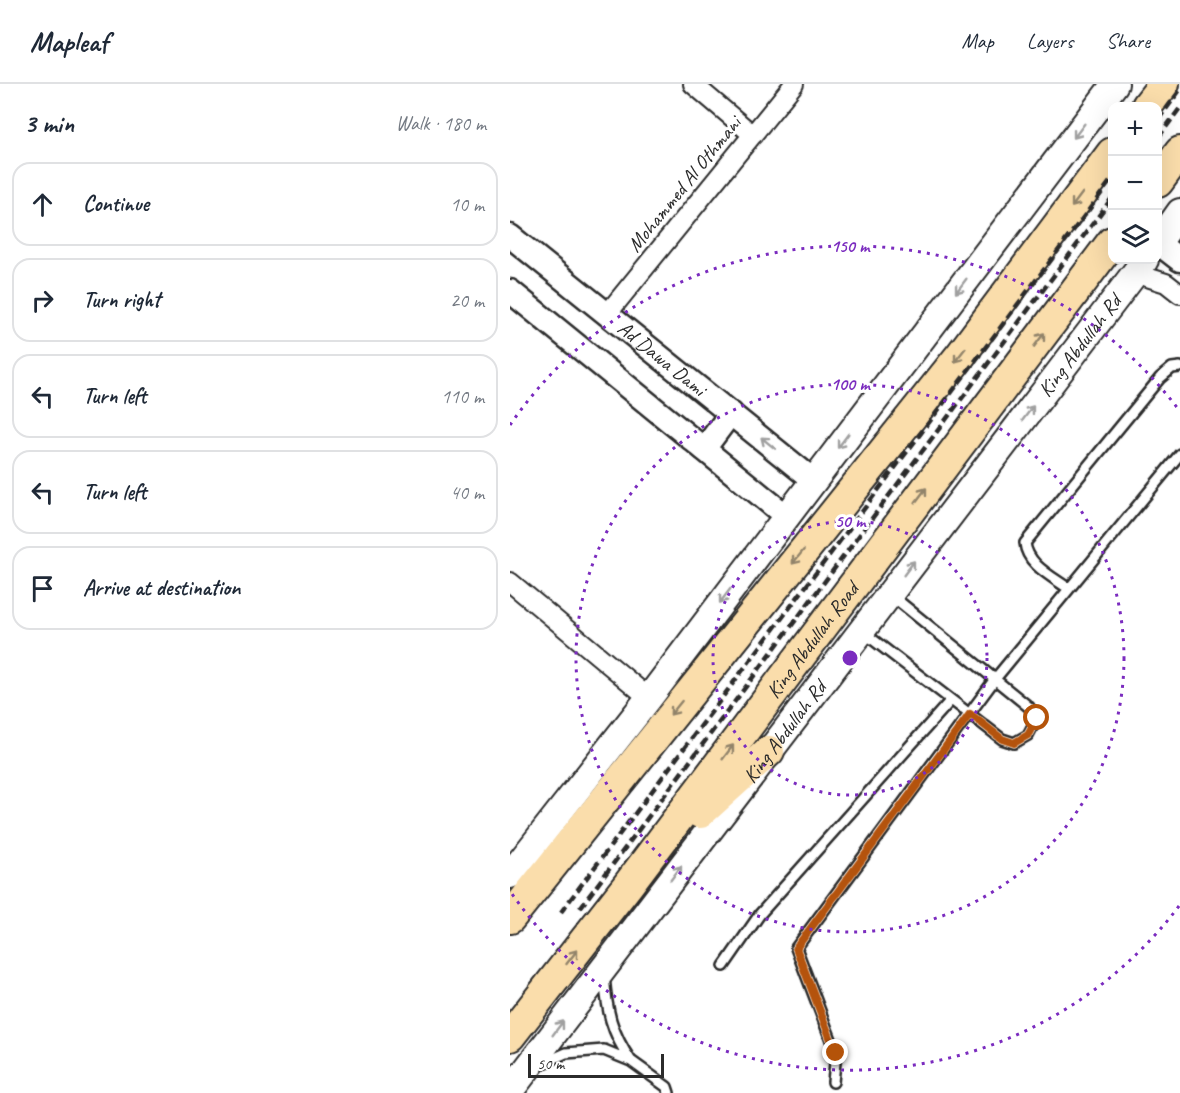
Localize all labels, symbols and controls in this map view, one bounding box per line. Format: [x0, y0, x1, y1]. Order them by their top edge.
text: Mapleaf [30, 24, 108, 59]
text: Map [961, 28, 994, 54]
text: Layers [1027, 28, 1073, 54]
text: Share [1106, 28, 1150, 54]
map controls [1108, 102, 1162, 264]
button: + [1108, 102, 1162, 156]
text: 3 min [24, 107, 74, 140]
street label: Mohammed Al Othmani [621, 108, 749, 257]
text: Walk · 180 m [396, 111, 486, 136]
one-way arrow [1073, 122, 1085, 138]
button: − [1108, 156, 1162, 210]
icon: ahead [26, 188, 59, 221]
text: Continue [83, 190, 149, 218]
one-way arrow [1071, 191, 1084, 207]
text: 10 m [450, 192, 484, 217]
button: layers [1108, 210, 1162, 264]
text: 150 m [831, 235, 871, 257]
one-way arrow [955, 277, 967, 293]
icon: right [26, 284, 59, 317]
text: Turn right [83, 286, 160, 314]
street label: King Abdullah Rd [1032, 286, 1129, 402]
text: 20 m [450, 288, 484, 313]
street label: Ad Dawa Dami [612, 315, 714, 404]
one-way arrow [1032, 332, 1045, 348]
one-way arrow [954, 347, 966, 363]
text: 100 m [831, 373, 871, 395]
icon: left [26, 380, 59, 413]
text: Turn left [83, 382, 147, 410]
text: 110 m [441, 384, 484, 409]
one-way arrow [1021, 405, 1034, 421]
one-way arrow [837, 433, 850, 449]
one-way arrow [760, 437, 776, 450]
icon: left [26, 476, 59, 509]
text: Turn left [83, 478, 147, 506]
text: 40 m [450, 480, 484, 505]
one-way arrow [915, 488, 928, 504]
text: 50 m [835, 510, 867, 532]
one-way arrow [792, 548, 805, 564]
one-way arrow [903, 560, 916, 576]
icon: arrive [26, 572, 59, 605]
text: Arrive at destination [83, 574, 240, 602]
street label: King Abdullah Road [760, 574, 867, 703]
one-way arrow [719, 588, 732, 604]
centre of rings [840, 648, 860, 668]
street label: King Abdullah Rd [737, 673, 834, 788]
one-way arrow [670, 700, 683, 716]
route start [1023, 704, 1049, 730]
one-way arrow [722, 744, 734, 760]
one-way arrow [670, 865, 683, 881]
one-way arrow [565, 949, 578, 965]
one-way arrow [551, 1020, 564, 1036]
route end [822, 1039, 848, 1065]
scale bar [528, 1051, 664, 1078]
text: 50 m [537, 1054, 564, 1074]

